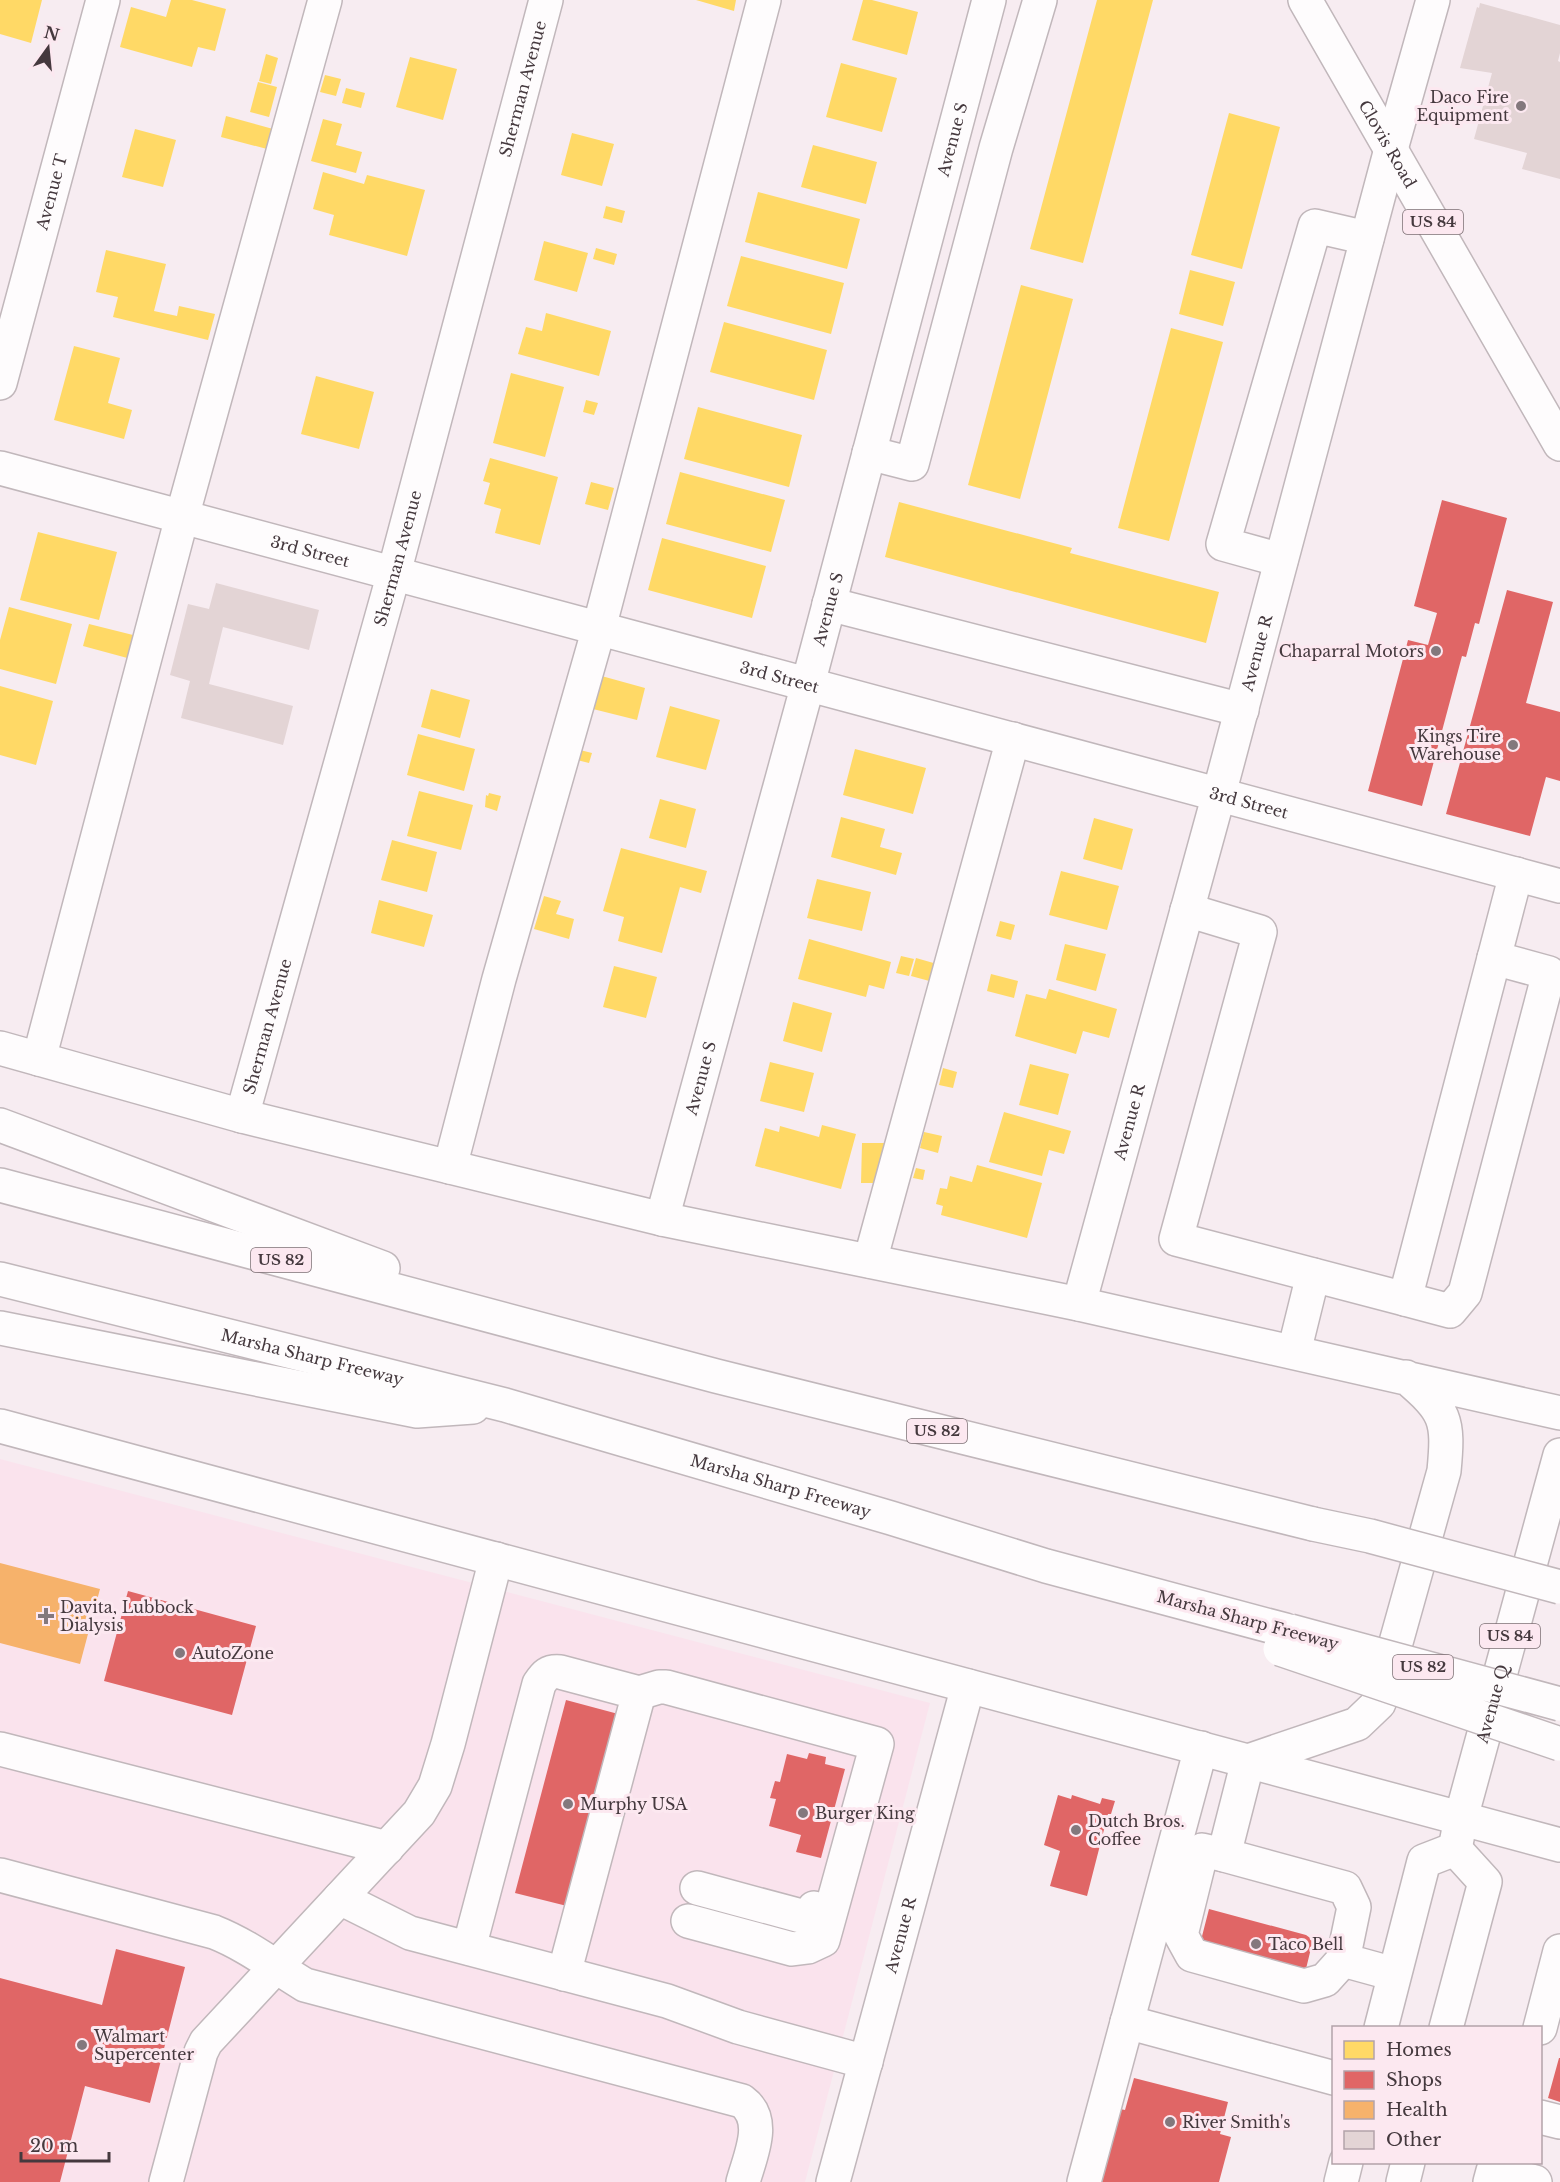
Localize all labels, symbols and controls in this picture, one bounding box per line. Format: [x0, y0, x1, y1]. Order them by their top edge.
north arrow [18, 18, 78, 78]
street label: Sherman Avenue [495, 18, 550, 159]
text: N [42, 22, 62, 45]
place label: Daco Fire Equipment [1416, 87, 1509, 125]
street label: Clovis Road [1355, 97, 1421, 192]
marker: Daco Fire Equipment [1514, 99, 1528, 113]
street label: Avenue S [933, 100, 972, 180]
street label: Avenue T [31, 151, 71, 233]
road number: US 84 [1403, 210, 1463, 234]
street label: Sherman Avenue [370, 488, 426, 629]
street label: 3rd Street [268, 531, 352, 571]
street label: Avenue S [808, 570, 847, 649]
street label: Avenue R [1237, 611, 1277, 694]
place label: Chaparral Motors [1279, 641, 1424, 661]
marker: Chaparral Motors [1429, 644, 1443, 658]
street label: 3rd Street [738, 657, 821, 697]
place label: Kings Tire Warehouse [1408, 726, 1501, 764]
marker: Kings Tire Warehouse [1506, 738, 1520, 752]
street label: 3rd Street [1207, 783, 1291, 823]
street label: Sherman Avenue [239, 956, 296, 1097]
street label: Avenue S [681, 1039, 720, 1118]
street label: Avenue R [1109, 1080, 1149, 1163]
road number: US 82 [251, 1248, 311, 1272]
street label: Marsha Sharp Freeway [219, 1325, 406, 1390]
road number: US 82 [907, 1419, 967, 1443]
street label: Marsha Sharp Freeway [688, 1450, 874, 1522]
street label: Marsha Sharp Freeway [1155, 1586, 1342, 1654]
place label: Davita, Lubbock Dialysis [60, 1597, 194, 1635]
marker: Davita, Lubbock Dialysis [37, 1607, 55, 1625]
road number: US 84 [1480, 1624, 1540, 1648]
place label: AutoZone [191, 1643, 274, 1663]
marker: AutoZone [173, 1646, 187, 1660]
road number: US 82 [1393, 1655, 1453, 1679]
street label: Avenue Q [1472, 1662, 1512, 1746]
place label: Murphy USA [580, 1794, 688, 1814]
marker: Murphy USA [561, 1797, 575, 1811]
place label: Burger King [815, 1803, 915, 1823]
marker: Burger King [796, 1806, 810, 1820]
place label: Dutch Bros. Coffee [1088, 1811, 1185, 1849]
marker: Dutch Bros. Coffee [1069, 1823, 1083, 1837]
street label: Avenue R [880, 1893, 921, 1976]
place label: Taco Bell [1268, 1934, 1344, 1954]
marker: Taco Bell [1249, 1937, 1263, 1951]
place label: Walmart Supercenter [93, 2026, 195, 2064]
legend [1332, 2026, 1542, 2164]
marker: Walmart Supercenter [75, 2038, 89, 2052]
text: Homes [1386, 2039, 1452, 2061]
text: Shops [1386, 2069, 1442, 2091]
text: Health [1386, 2099, 1448, 2121]
place label: River Smith's [1182, 2112, 1291, 2132]
marker: River Smith's [1163, 2115, 1177, 2129]
scale bar [21, 2125, 110, 2163]
text: Other [1386, 2129, 1442, 2151]
text: 20 m [30, 2135, 78, 2157]

